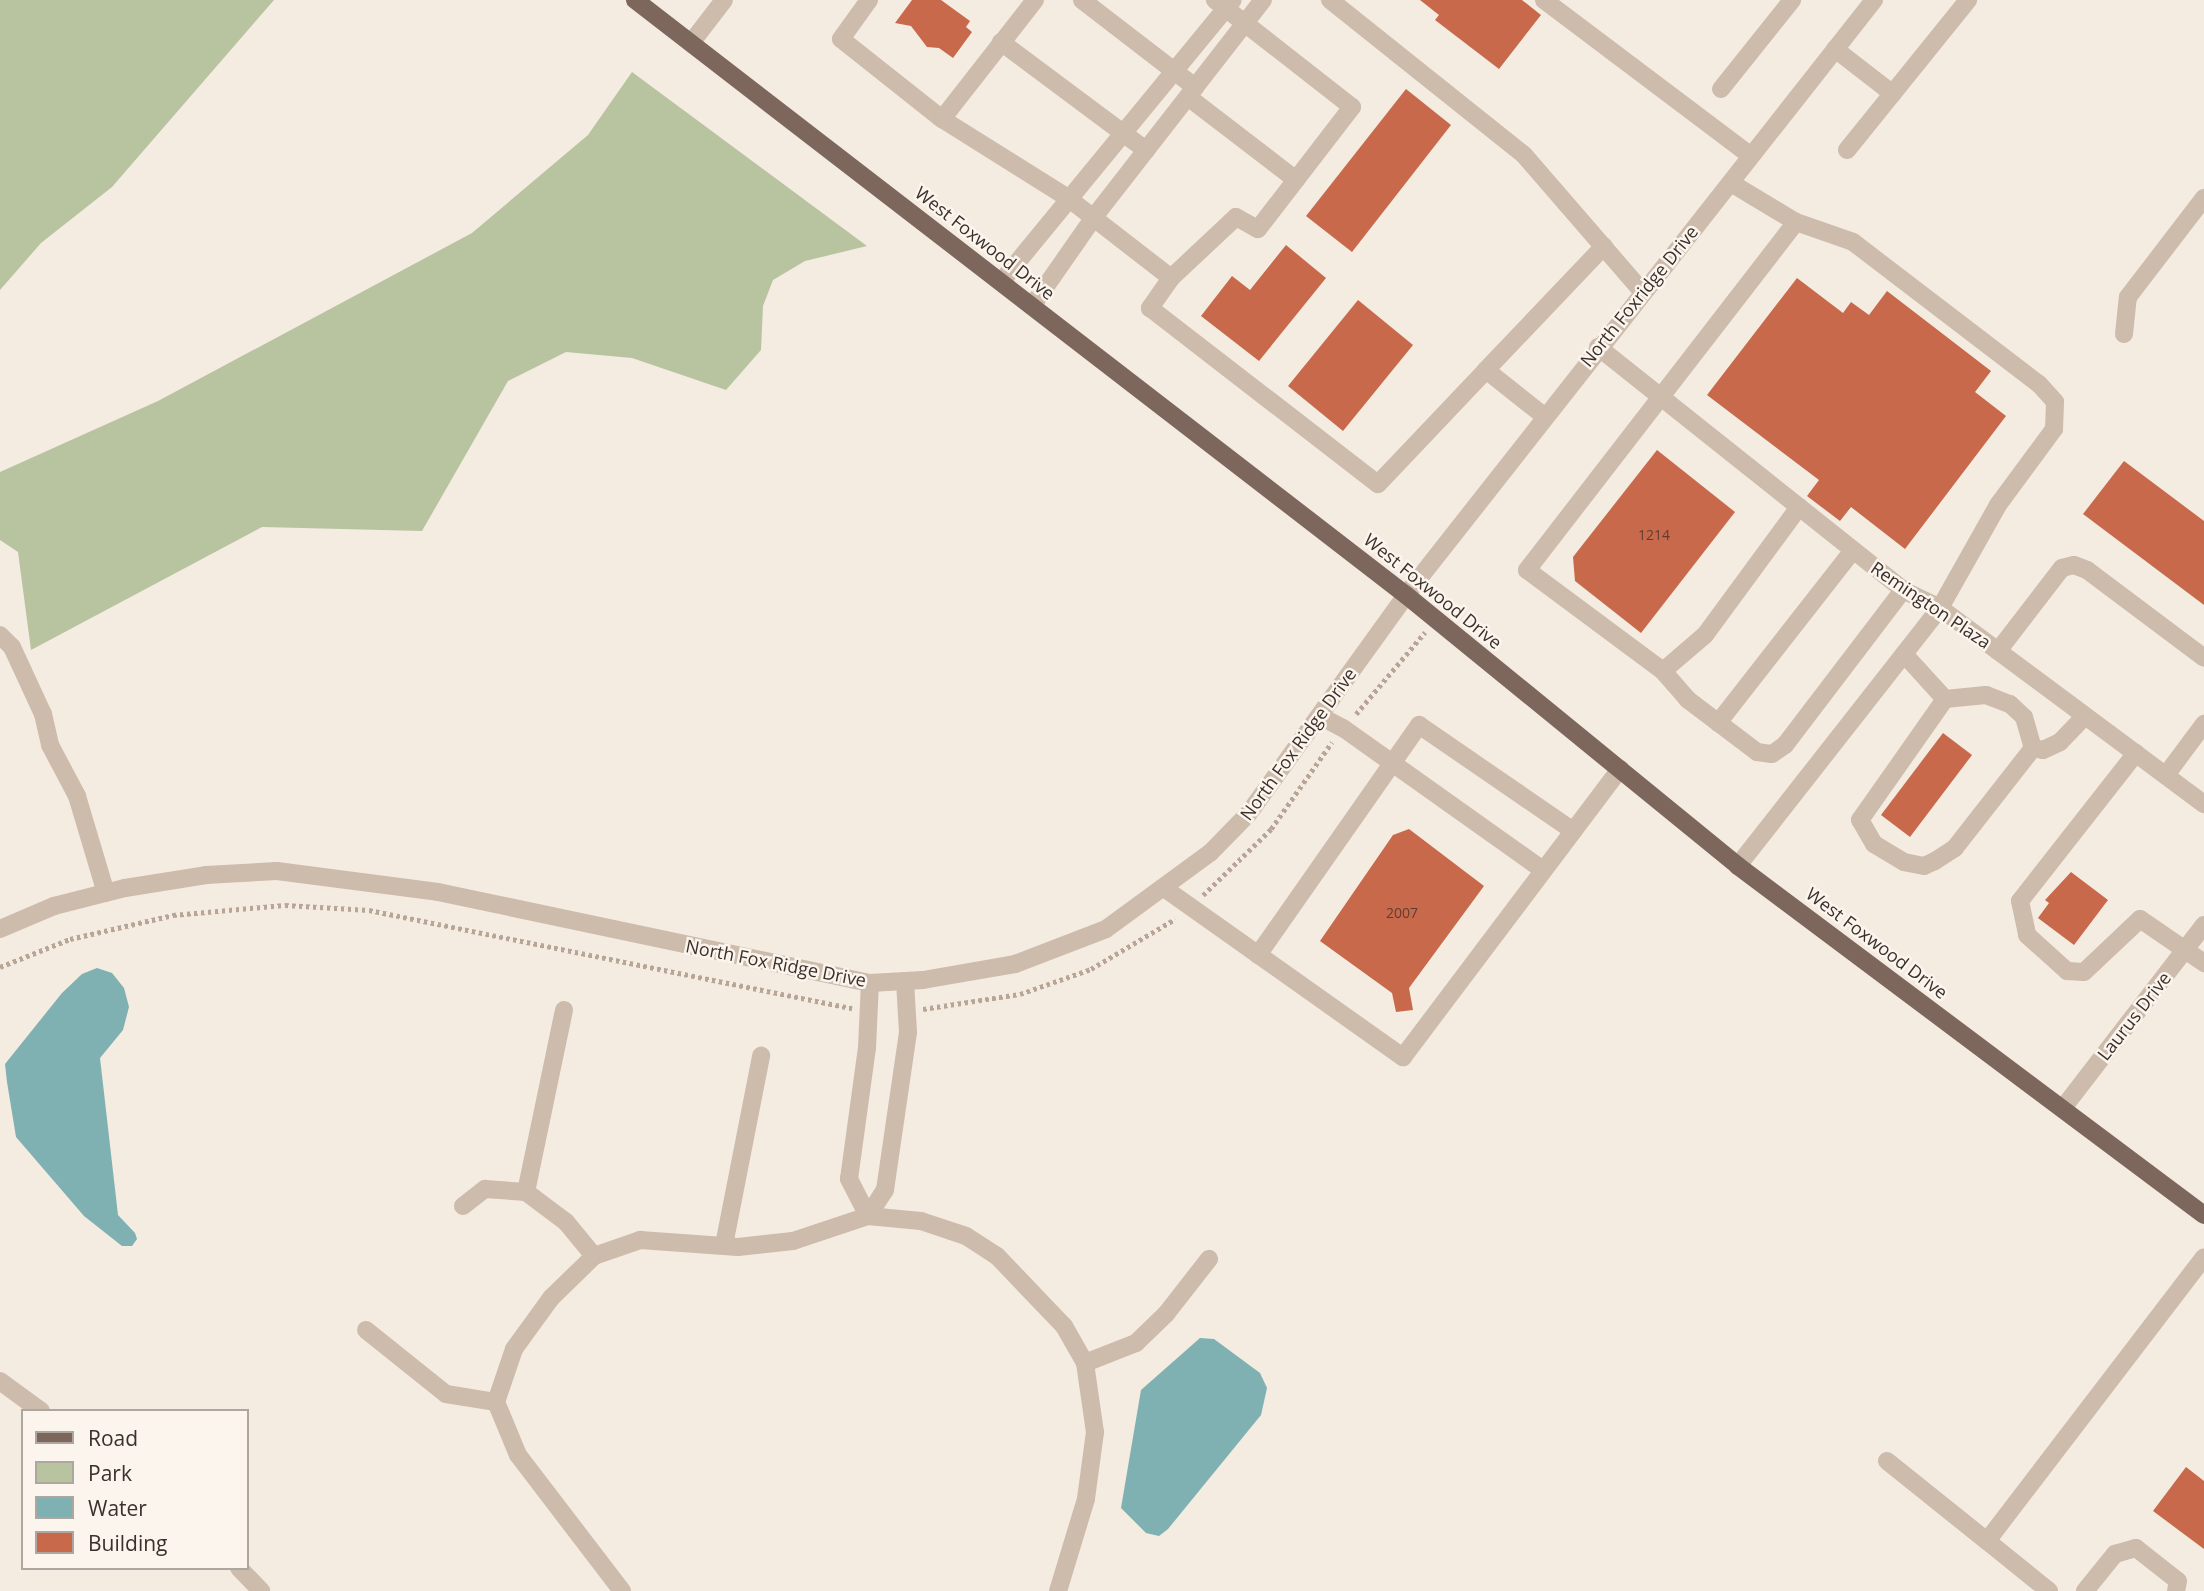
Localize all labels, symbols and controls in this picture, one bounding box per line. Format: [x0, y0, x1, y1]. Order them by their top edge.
street label: West Foxwood Drive [911, 182, 1059, 304]
street label: North Foxridge Drive [1576, 221, 1702, 371]
house number: 1214 [1638, 527, 1670, 543]
street label: West Foxwood Drive [1360, 529, 1506, 653]
street label: Remington Plaza [1867, 557, 1995, 653]
street label: North Fox Ridge Drive [1235, 663, 1361, 825]
street label: West Foxwood Drive [1802, 883, 1952, 1003]
house number: 2007 [1386, 905, 1418, 921]
street label: North Fox Ridge Drive [684, 935, 868, 991]
street label: Laurus Drive [2093, 968, 2175, 1064]
legend [21, 1409, 248, 1570]
text: Road [88, 1424, 138, 1452]
text: Park [88, 1459, 132, 1487]
text: Water [88, 1494, 147, 1522]
text: Building [88, 1529, 167, 1557]

